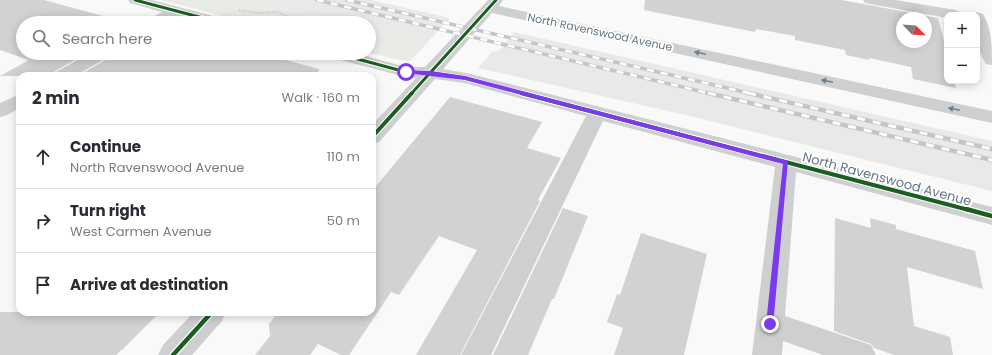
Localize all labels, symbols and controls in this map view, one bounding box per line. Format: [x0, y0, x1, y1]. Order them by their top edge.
street label: North Ravenswood Avenue [526, 9, 674, 55]
north arrow [896, 12, 932, 48]
map controls [944, 12, 980, 84]
button: + [944, 12, 980, 48]
search box [16, 16, 376, 60]
icon: search [30, 27, 52, 49]
text: Search here [62, 28, 152, 49]
button: − [944, 48, 980, 84]
one-way arrow [694, 50, 706, 56]
route start [397, 63, 415, 81]
one-way arrow [821, 78, 833, 84]
text: 2 min [32, 86, 80, 110]
text: Walk · 160 m [281, 88, 360, 107]
one-way arrow [948, 105, 960, 111]
text: Continue [70, 136, 141, 157]
icon: ahead [32, 146, 54, 168]
text: 110 m [327, 147, 360, 166]
street label: North Ravenswood Avenue [800, 147, 974, 211]
text: North Ravenswood Avenue [70, 158, 244, 177]
text: Turn right [70, 200, 146, 221]
icon: right [32, 210, 54, 232]
text: 50 m [327, 211, 360, 230]
text: West Carmen Avenue [70, 222, 211, 241]
icon: arrive [32, 274, 54, 296]
text: Arrive at destination [70, 274, 228, 295]
route end [761, 315, 779, 333]

